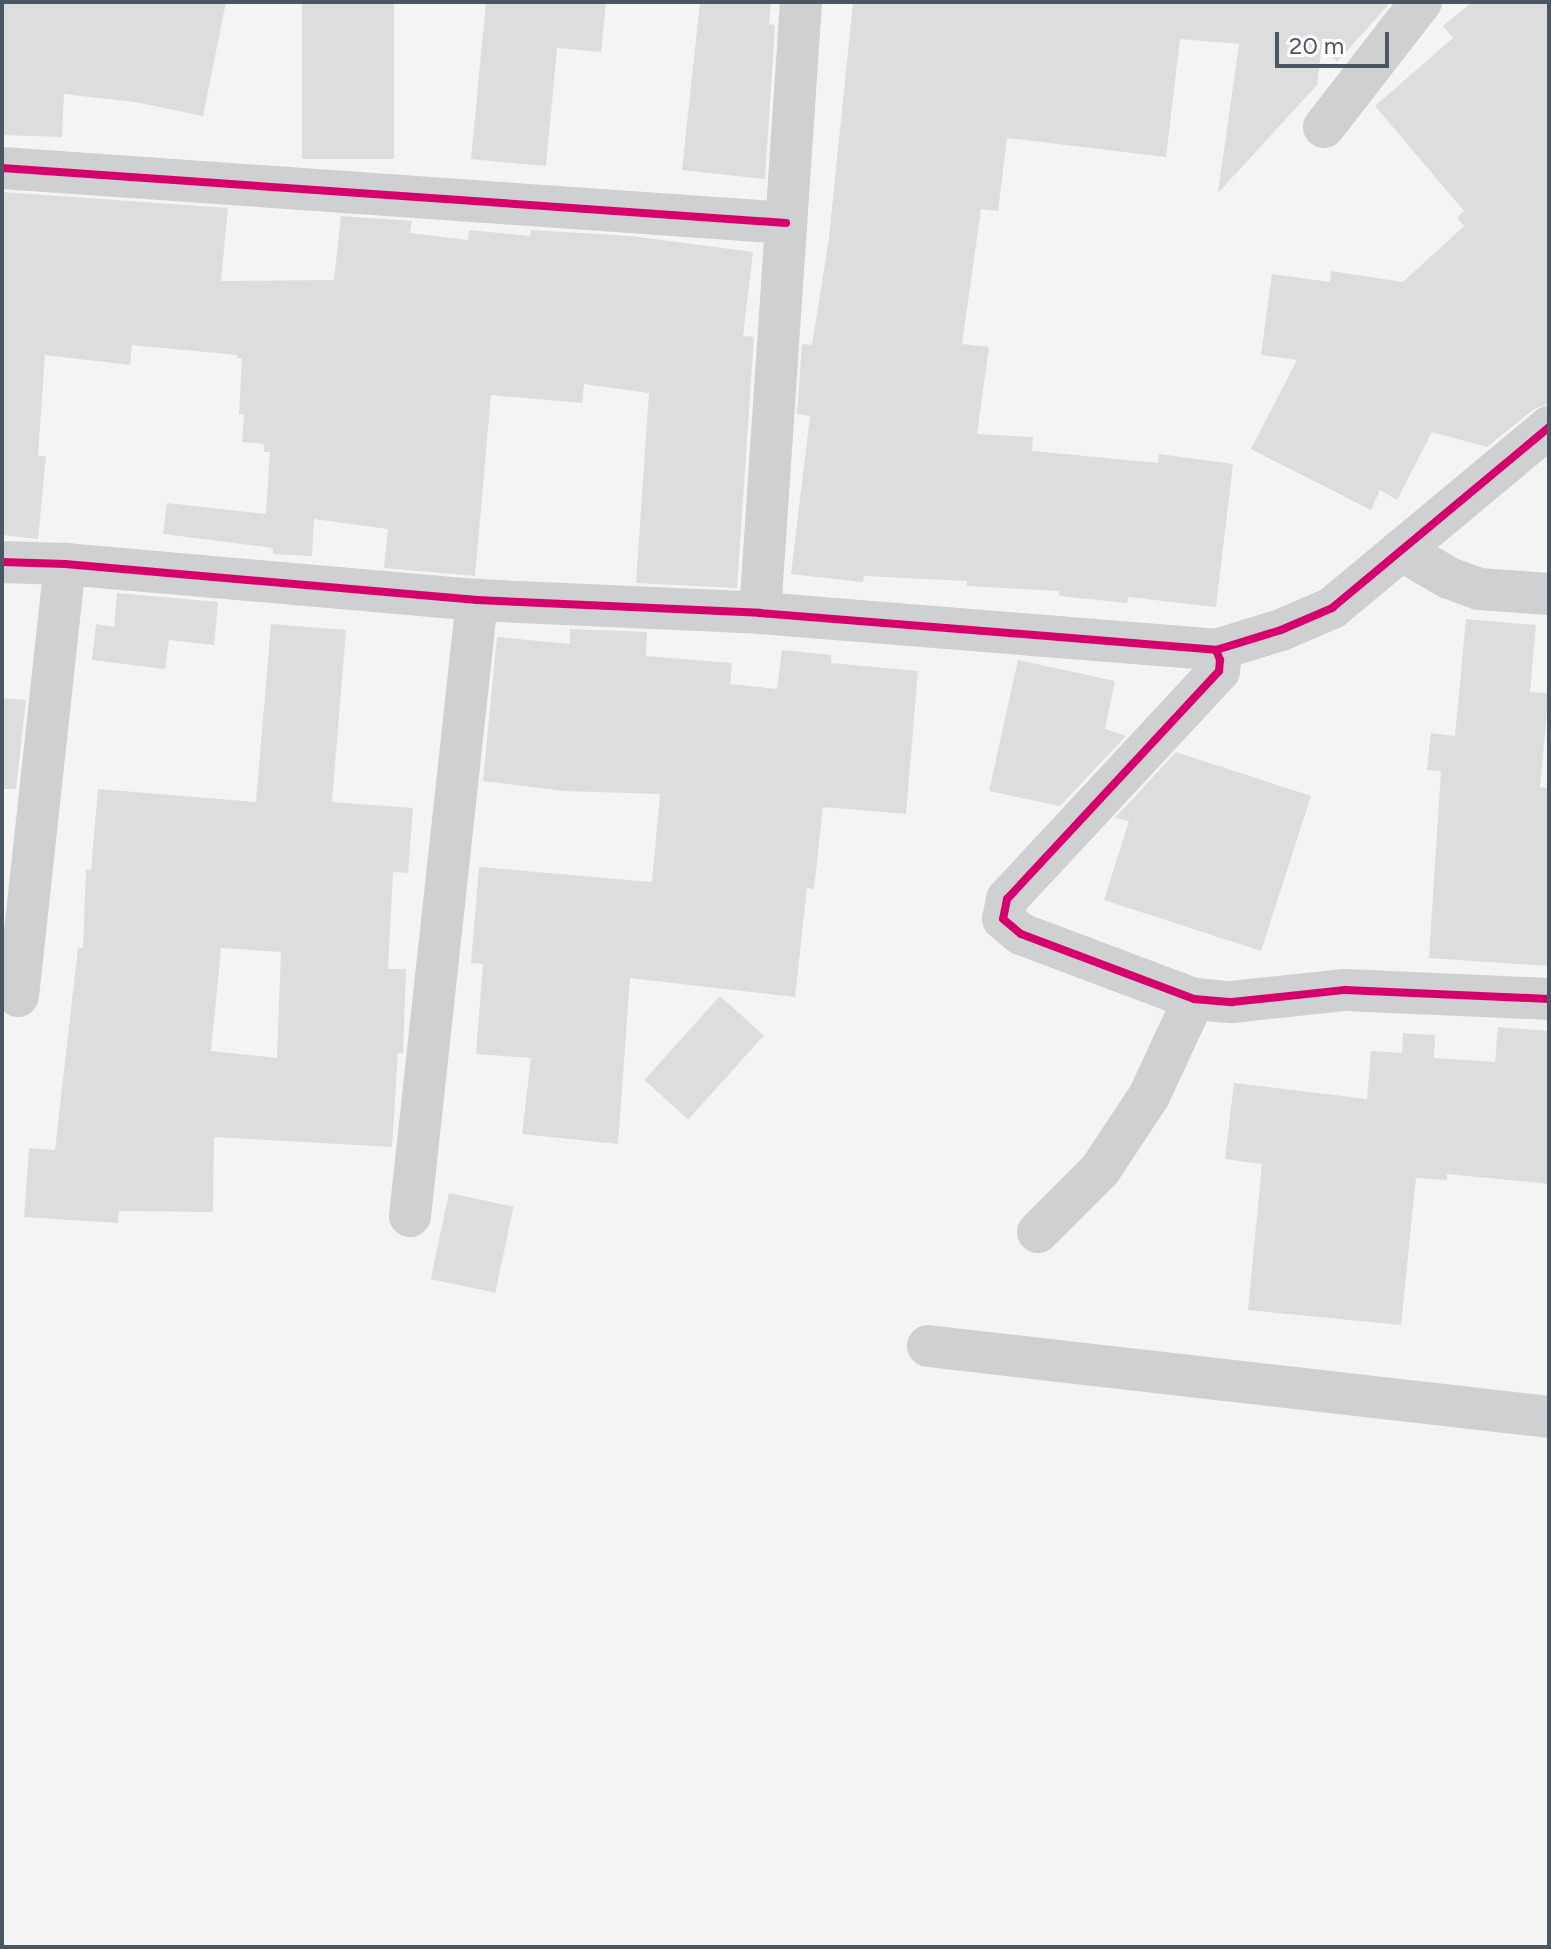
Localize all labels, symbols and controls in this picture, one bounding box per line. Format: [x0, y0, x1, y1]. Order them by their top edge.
scale bar [1279, 16, 1393, 66]
text: 20 m [1289, 31, 1344, 60]

